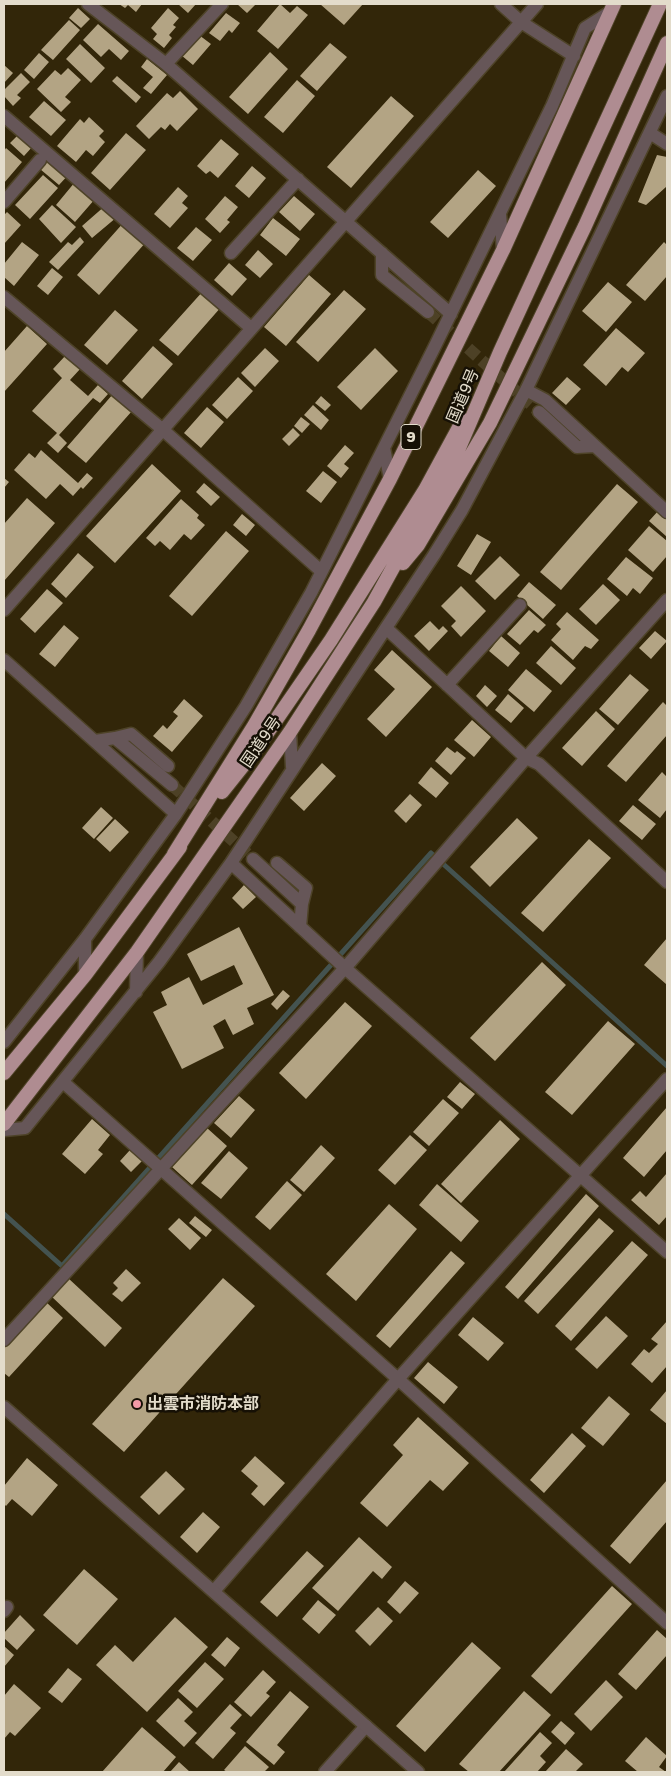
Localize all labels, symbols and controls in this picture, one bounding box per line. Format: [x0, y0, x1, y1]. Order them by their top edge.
street label: 国道9号 [443, 366, 483, 426]
road number: 9 [401, 424, 421, 450]
street label: 国道9号 [237, 713, 285, 771]
place label: 出雲市消防本部 [147, 1394, 259, 1414]
marker: 出雲市消防本部 [131, 1398, 143, 1410]

